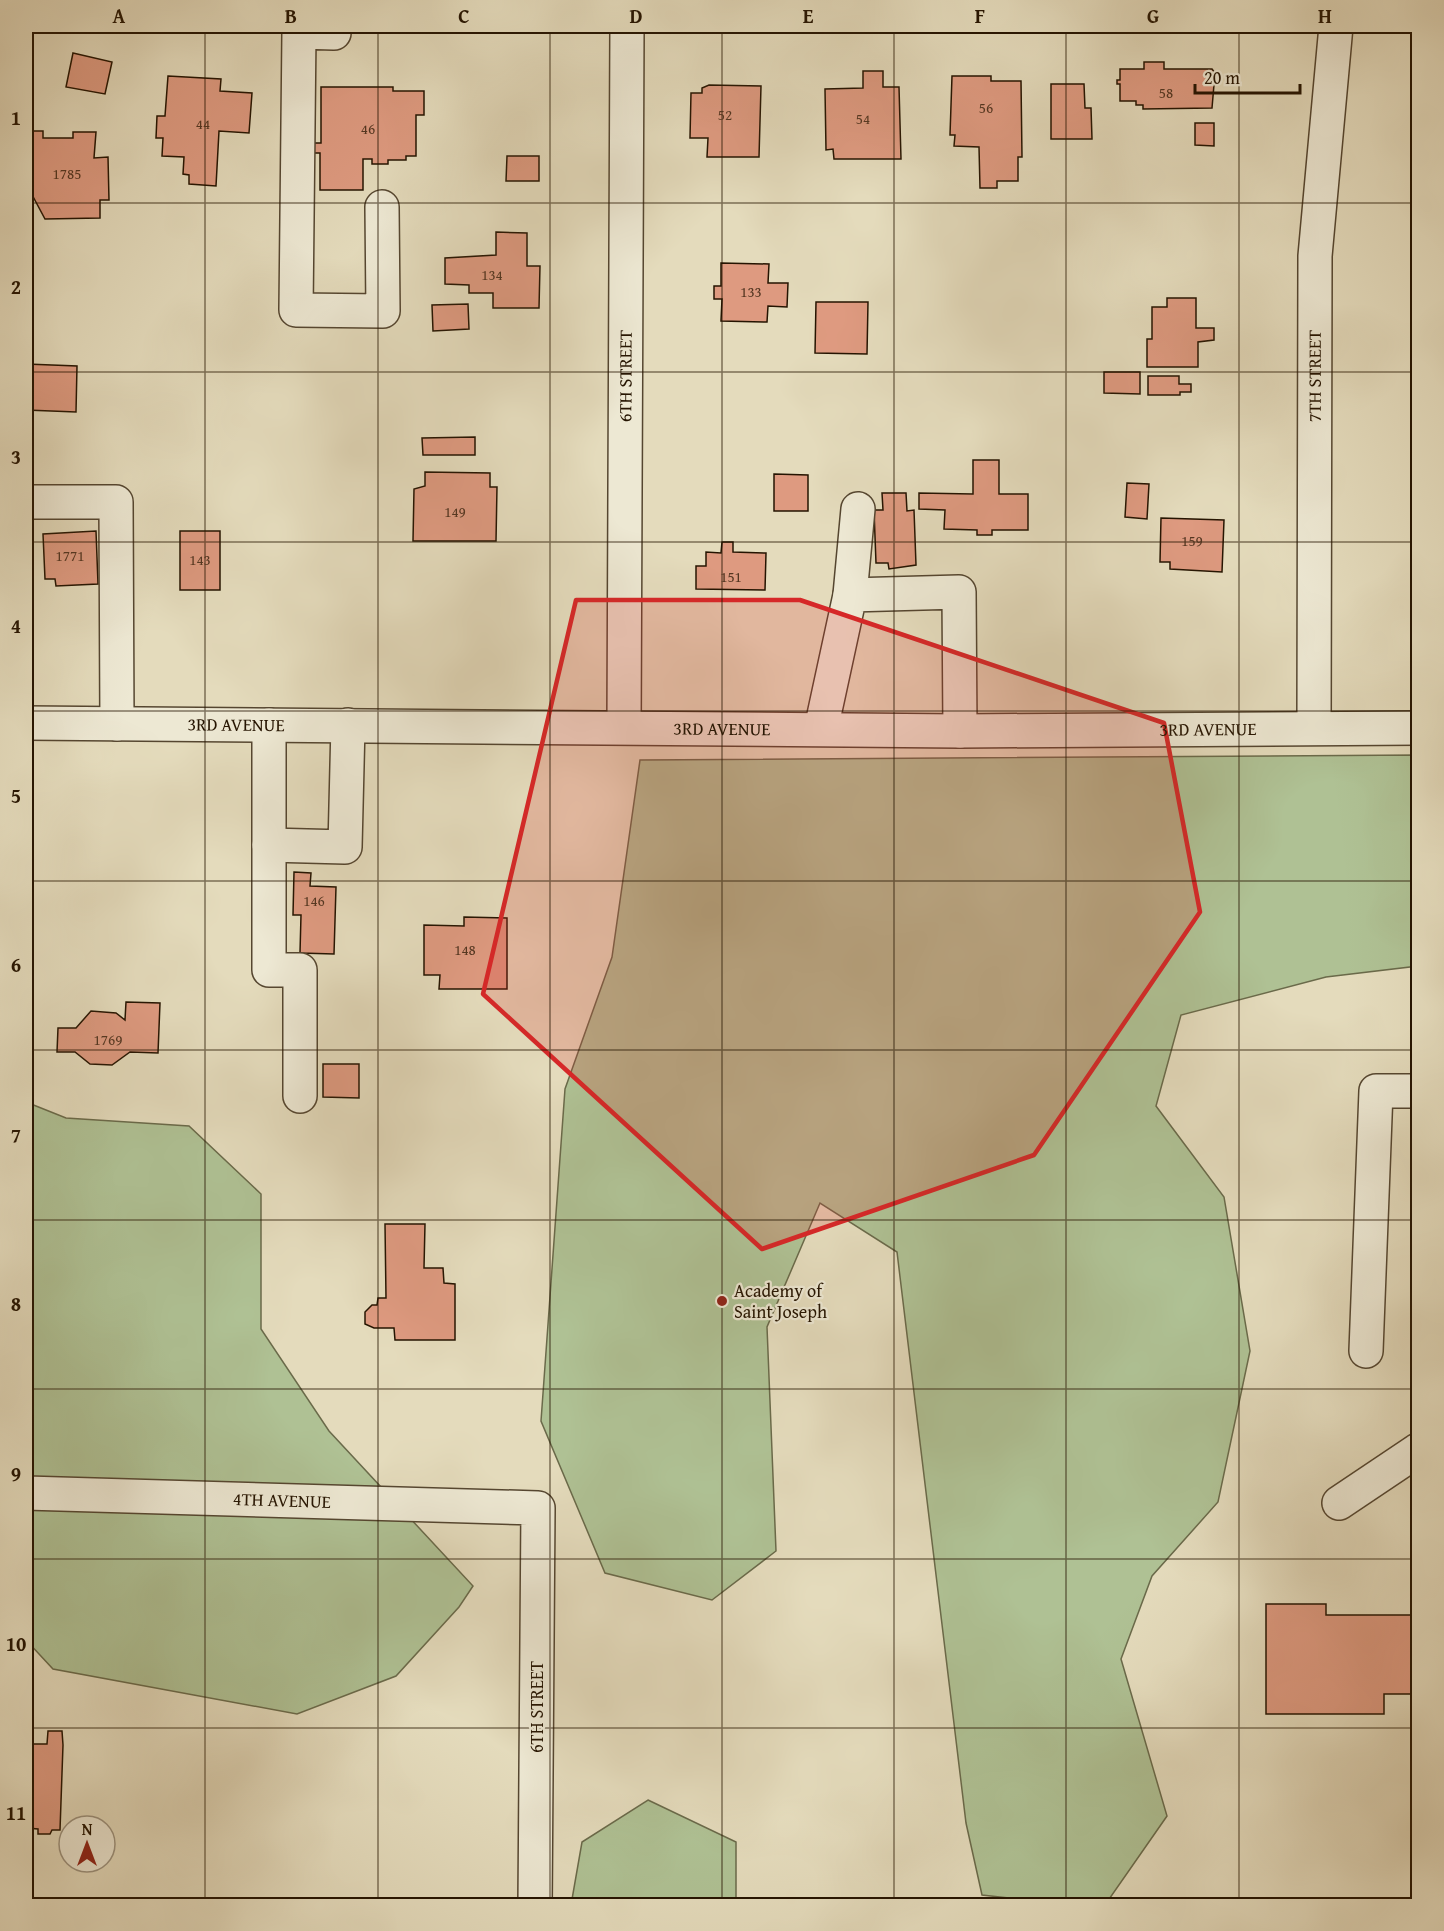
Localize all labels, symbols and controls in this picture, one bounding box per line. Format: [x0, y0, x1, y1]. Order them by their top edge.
text: A [113, 1, 126, 30]
text: B [285, 1, 297, 30]
text: C [458, 1, 470, 30]
text: D [629, 1, 643, 30]
text: E [803, 1, 814, 30]
text: F [975, 1, 985, 30]
text: G [1147, 1, 1159, 30]
text: H [1318, 1, 1332, 30]
scale bar [1195, 57, 1300, 95]
text: 20 m [1204, 64, 1240, 91]
house number: 58 [1159, 82, 1173, 103]
house number: 56 [979, 97, 993, 118]
text: 1 [11, 103, 21, 132]
house number: 52 [718, 104, 732, 125]
house number: 54 [856, 108, 870, 129]
house number: 44 [196, 113, 210, 134]
house number: 46 [361, 118, 375, 139]
house number: 1785 [53, 163, 81, 184]
house number: 134 [481, 264, 503, 285]
text: 2 [11, 272, 21, 301]
house number: 133 [740, 281, 762, 302]
street label: 6TH STREET [611, 330, 639, 422]
street label: 7TH STREET [1301, 330, 1328, 422]
text: 3 [11, 442, 21, 471]
house number: 149 [444, 501, 466, 522]
house number: 159 [1181, 530, 1203, 551]
house number: 1771 [56, 545, 84, 566]
house number: 143 [189, 549, 211, 570]
house number: 151 [720, 566, 742, 587]
text: 4 [11, 611, 21, 640]
street label: 3RD AVENUE [187, 710, 285, 738]
street label: 3RD AVENUE [673, 715, 771, 742]
street label: 3RD AVENUE [1159, 715, 1257, 743]
text: 5 [11, 781, 21, 810]
house number: 146 [303, 890, 325, 911]
house number: 148 [454, 939, 476, 960]
text: 6 [11, 950, 21, 979]
house number: 1769 [94, 1029, 122, 1050]
text: 7 [11, 1120, 21, 1149]
place label: Academy of Saint Joseph [734, 1277, 827, 1325]
text: 8 [11, 1289, 21, 1318]
marker: Academy of Saint Joseph [715, 1294, 729, 1308]
text: 9 [11, 1459, 21, 1488]
street label: 4TH AVENUE [233, 1485, 331, 1515]
text: 10 [6, 1629, 26, 1658]
street label: 6TH STREET [523, 1661, 550, 1753]
text: 11 [6, 1798, 26, 1827]
north arrow [57, 1814, 117, 1874]
text: N [82, 1817, 93, 1841]

